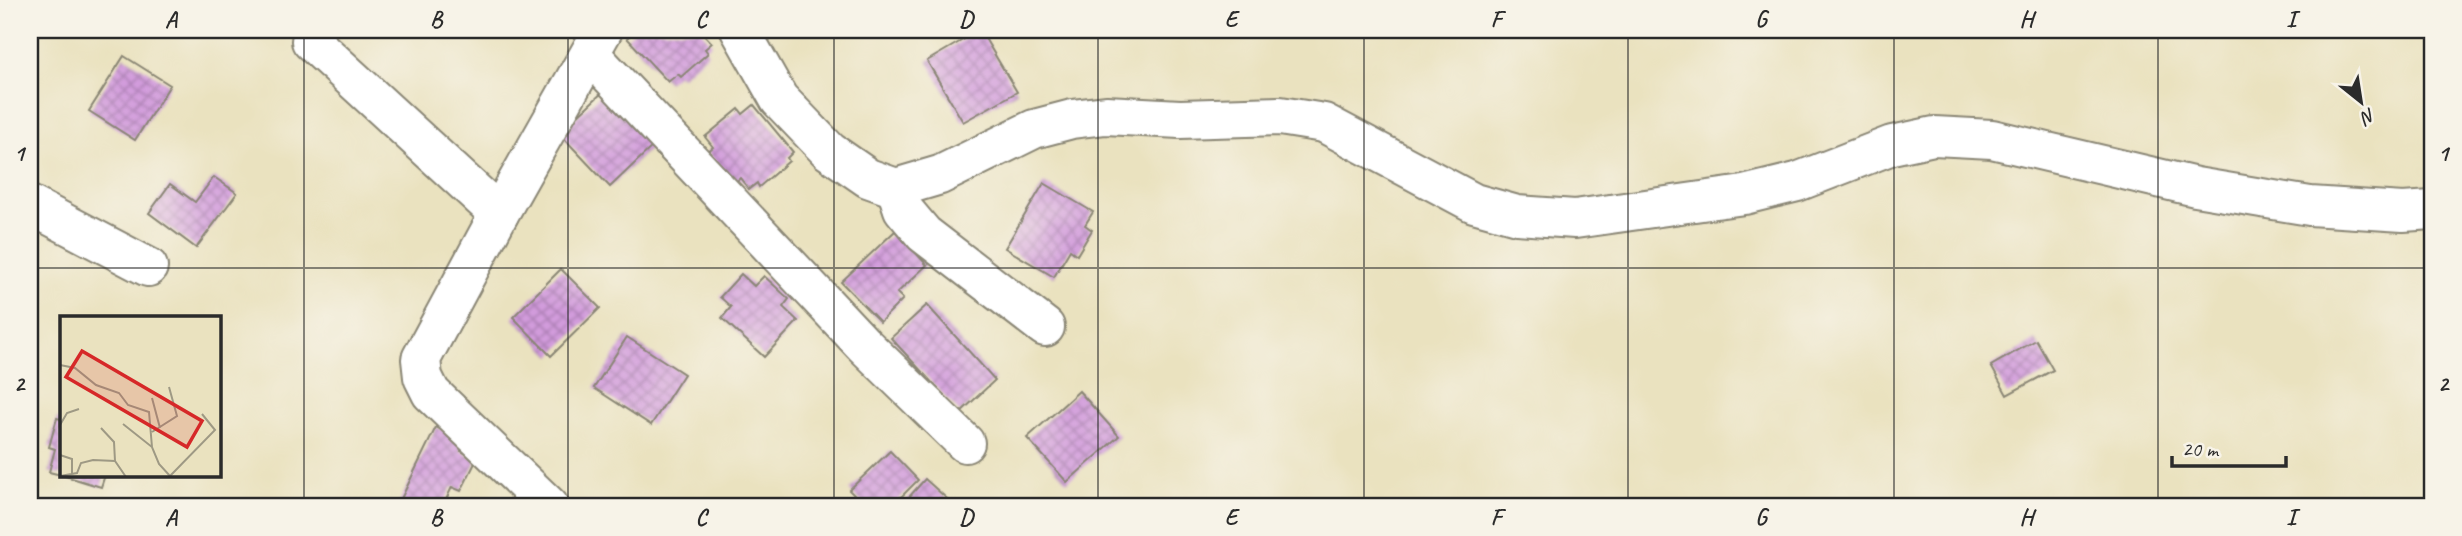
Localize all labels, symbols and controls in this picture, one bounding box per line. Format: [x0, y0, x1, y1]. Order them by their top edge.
text: A [165, 5, 179, 34]
text: B [430, 5, 444, 34]
text: C [696, 5, 710, 34]
text: D [959, 5, 975, 34]
text: E [1225, 5, 1241, 34]
text: F [1491, 5, 1507, 34]
text: G [1755, 5, 1770, 34]
text: H [2019, 5, 2037, 34]
text: I [2286, 5, 2301, 34]
north arrow [2326, 66, 2396, 136]
text: N [2355, 103, 2380, 131]
text: 1 [14, 139, 27, 168]
text: 1 [2438, 139, 2451, 168]
inset map [60, 316, 220, 476]
text: 2 [14, 369, 27, 398]
text: 2 [2438, 369, 2451, 398]
scale bar [2172, 424, 2285, 468]
text: 20 m [2182, 436, 2220, 462]
text: A [165, 503, 179, 532]
text: B [430, 503, 444, 532]
text: C [696, 503, 710, 532]
text: D [959, 503, 975, 532]
text: E [1225, 503, 1241, 532]
text: F [1491, 503, 1507, 532]
text: G [1755, 503, 1770, 532]
text: H [2019, 503, 2037, 532]
text: I [2286, 503, 2301, 532]

